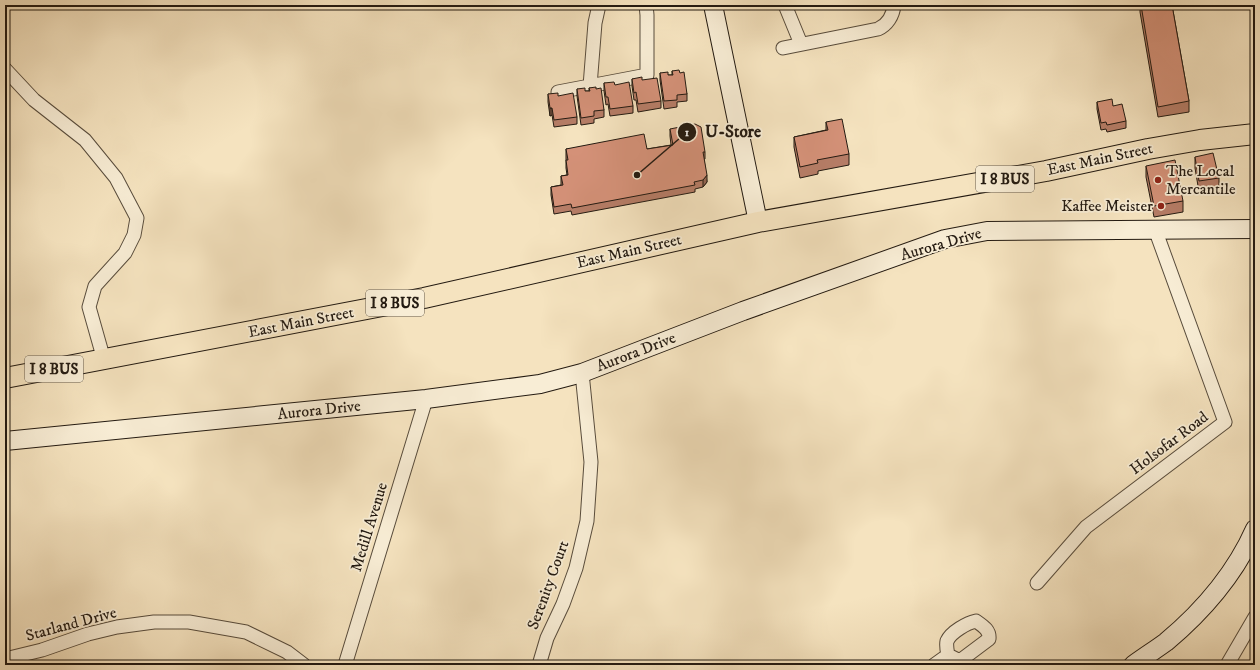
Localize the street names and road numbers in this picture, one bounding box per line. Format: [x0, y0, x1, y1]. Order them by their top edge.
street label: East Main Street [1045, 138, 1155, 180]
road number: I 8 BUS [976, 166, 1034, 192]
street label: Aurora Drive [898, 223, 984, 265]
street label: East Main Street [575, 229, 683, 273]
road number: I 8 BUS [366, 290, 424, 316]
street label: East Main Street [246, 302, 356, 342]
street label: Aurora Drive [593, 328, 679, 376]
road number: I 8 BUS [25, 356, 83, 382]
street label: Aurora Drive [276, 396, 362, 424]
street label: Holsofar Road [1126, 407, 1212, 479]
street label: Medill Avenue [346, 480, 392, 574]
street label: Serenity Court [523, 538, 573, 632]
street label: Starland Drive [23, 602, 119, 646]

